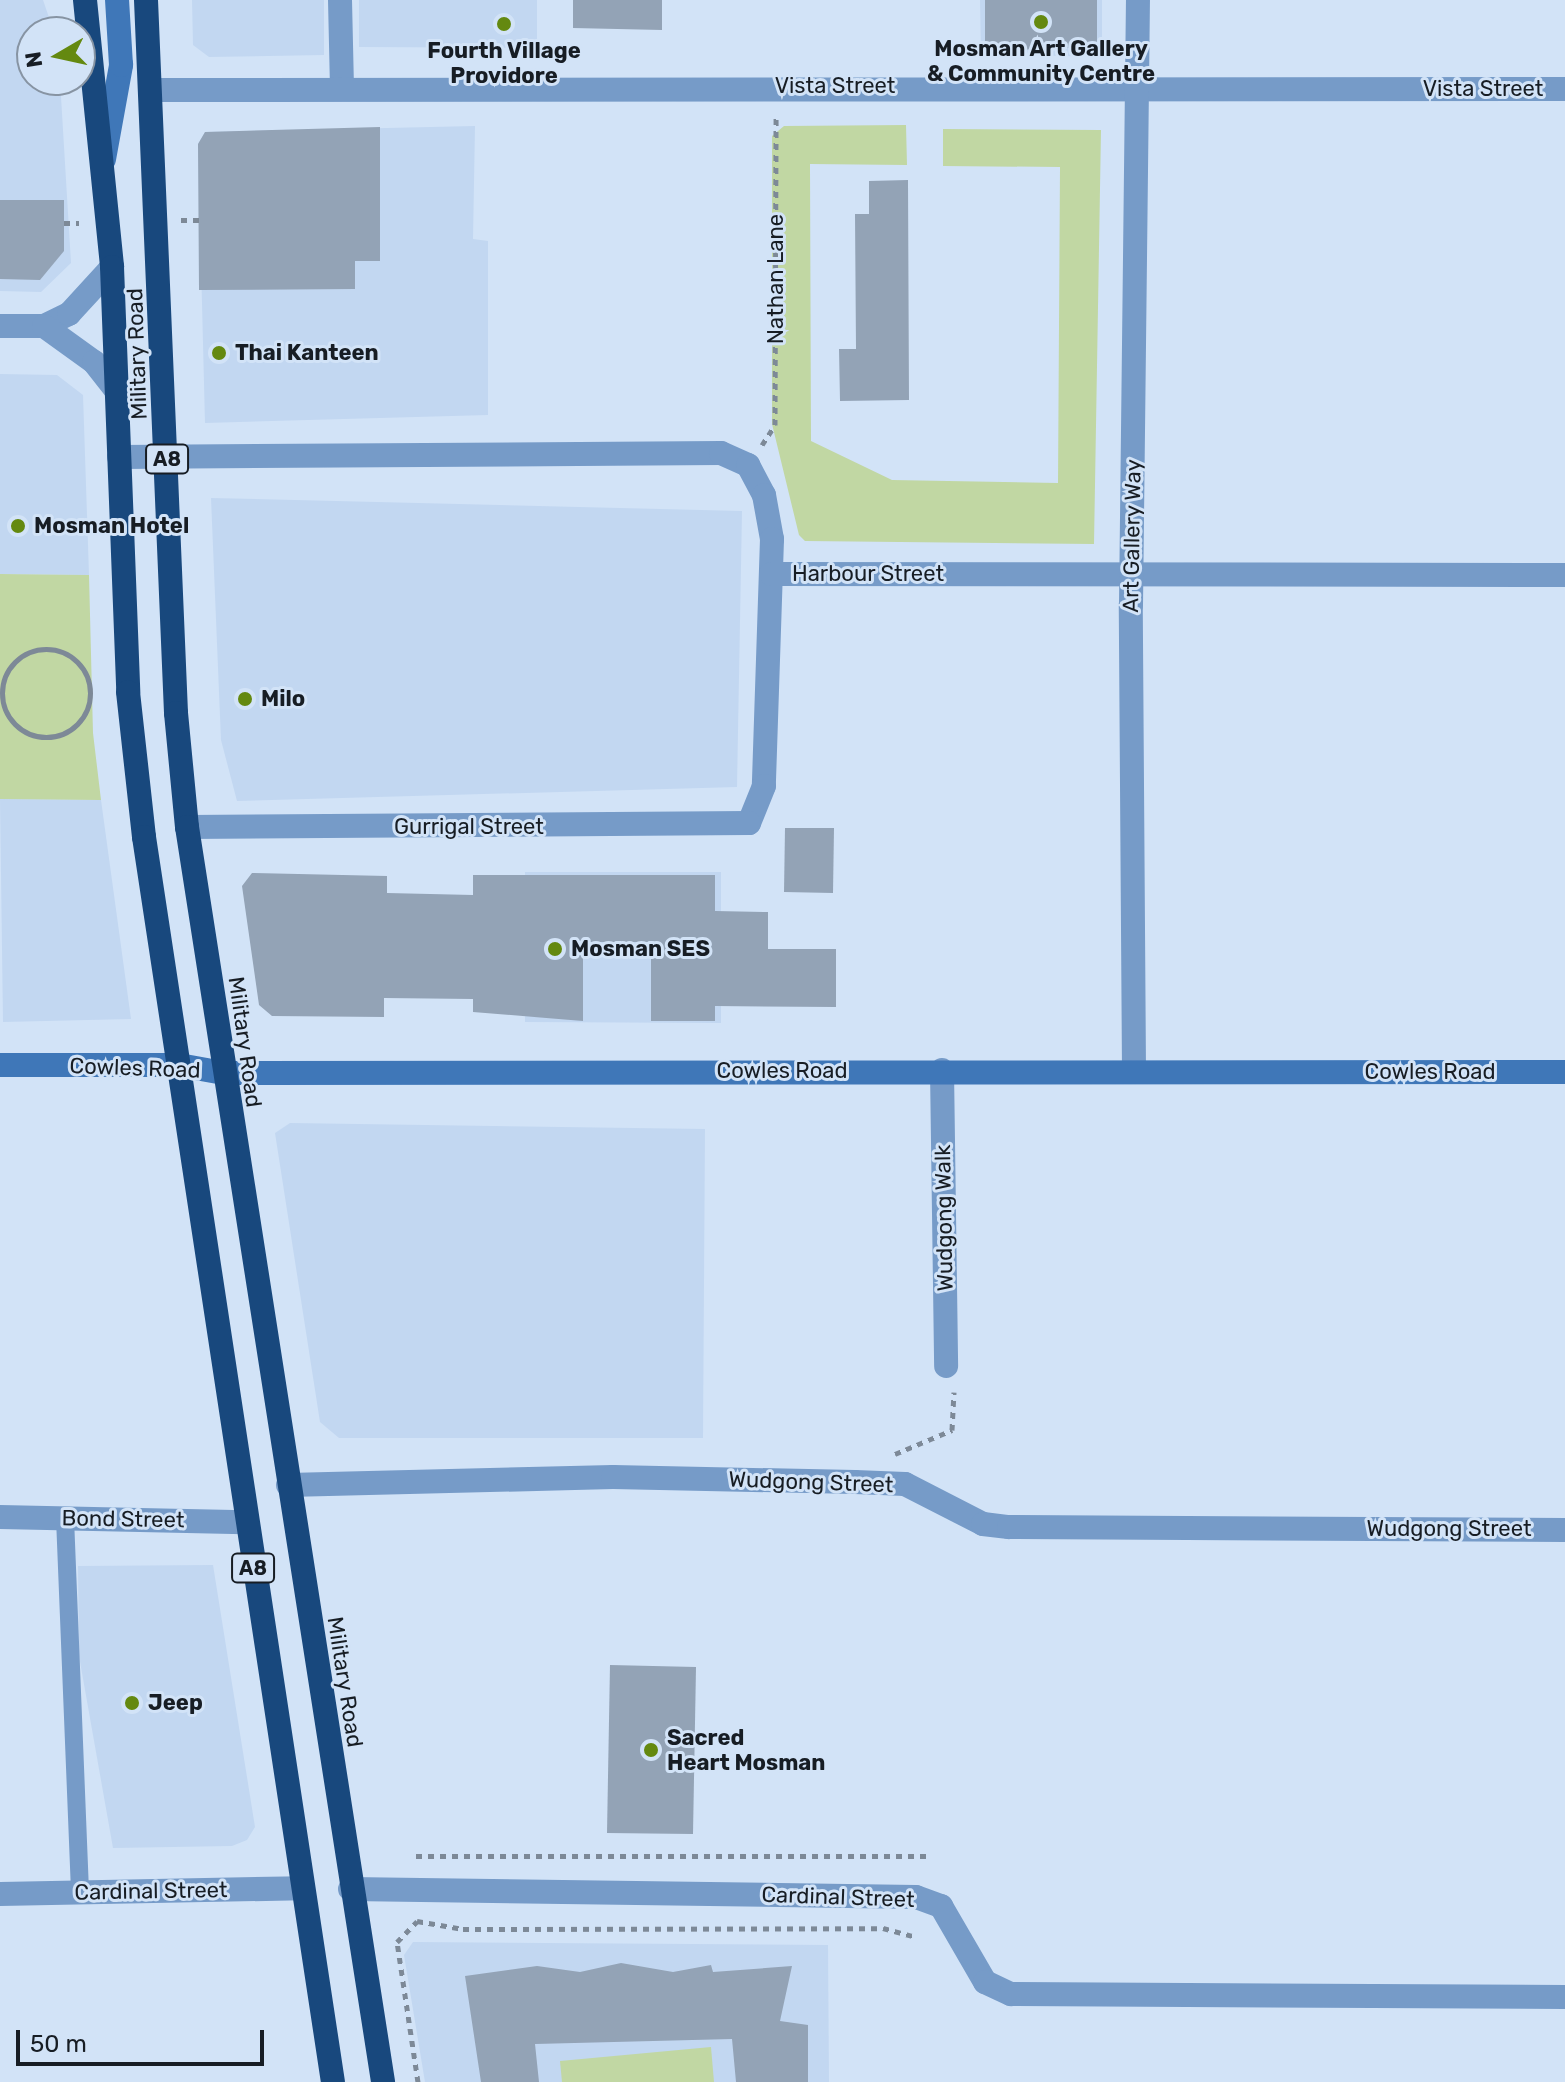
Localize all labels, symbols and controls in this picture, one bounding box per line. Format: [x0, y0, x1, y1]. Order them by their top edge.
marker: Mosman Art Gallery & Community Centre [1032, 13, 1050, 31]
marker: Fourth Village Providore [495, 15, 513, 33]
north arrow [16, 16, 96, 96]
place label: Mosman Art Gallery & Community Centre [927, 35, 1155, 86]
place label: Fourth Village Providore [427, 37, 581, 88]
text: N [19, 50, 48, 69]
street label: Vista Street [775, 73, 895, 99]
street label: Vista Street [1423, 76, 1543, 102]
street label: Nathan Lane [763, 214, 789, 344]
street label: Military Road [122, 287, 152, 421]
place label: Thai Kanteen [235, 340, 379, 366]
marker: Thai Kanteen [210, 344, 228, 362]
road number: A8 [145, 443, 189, 475]
street label: Art Gallery Way [1117, 459, 1147, 613]
place label: Mosman Hotel [34, 513, 189, 539]
marker: Mosman Hotel [9, 517, 27, 535]
street label: Harbour Street [792, 561, 944, 587]
place label: Milo [261, 686, 305, 712]
marker: Milo [236, 690, 254, 708]
street label: Gurrigal Street [394, 814, 544, 840]
place label: Mosman SES [571, 936, 710, 962]
marker: Mosman SES [546, 940, 564, 958]
street label: Military Road [223, 975, 267, 1109]
street label: Cowles Road [69, 1053, 201, 1083]
street label: Cowles Road [716, 1058, 848, 1084]
street label: Cowles Road [1364, 1059, 1496, 1085]
street label: Wudgong Walk [930, 1144, 958, 1292]
street label: Wudgong Street [728, 1466, 894, 1498]
street label: Bond Street [61, 1505, 185, 1533]
street label: Wudgong Street [1367, 1516, 1531, 1542]
road number: A8 [231, 1552, 275, 1584]
street label: Military Road [322, 1615, 368, 1749]
place label: Jeep [148, 1690, 203, 1716]
marker: Jeep [123, 1694, 141, 1712]
place label: Sacred Heart Mosman [667, 1724, 825, 1776]
marker: Sacred Heart Mosman [642, 1741, 660, 1759]
street label: Cardinal Street [74, 1876, 228, 1906]
street label: Cardinal Street [761, 1881, 915, 1913]
scale bar [20, 2014, 268, 2064]
text: 50 m [30, 2030, 87, 2058]

